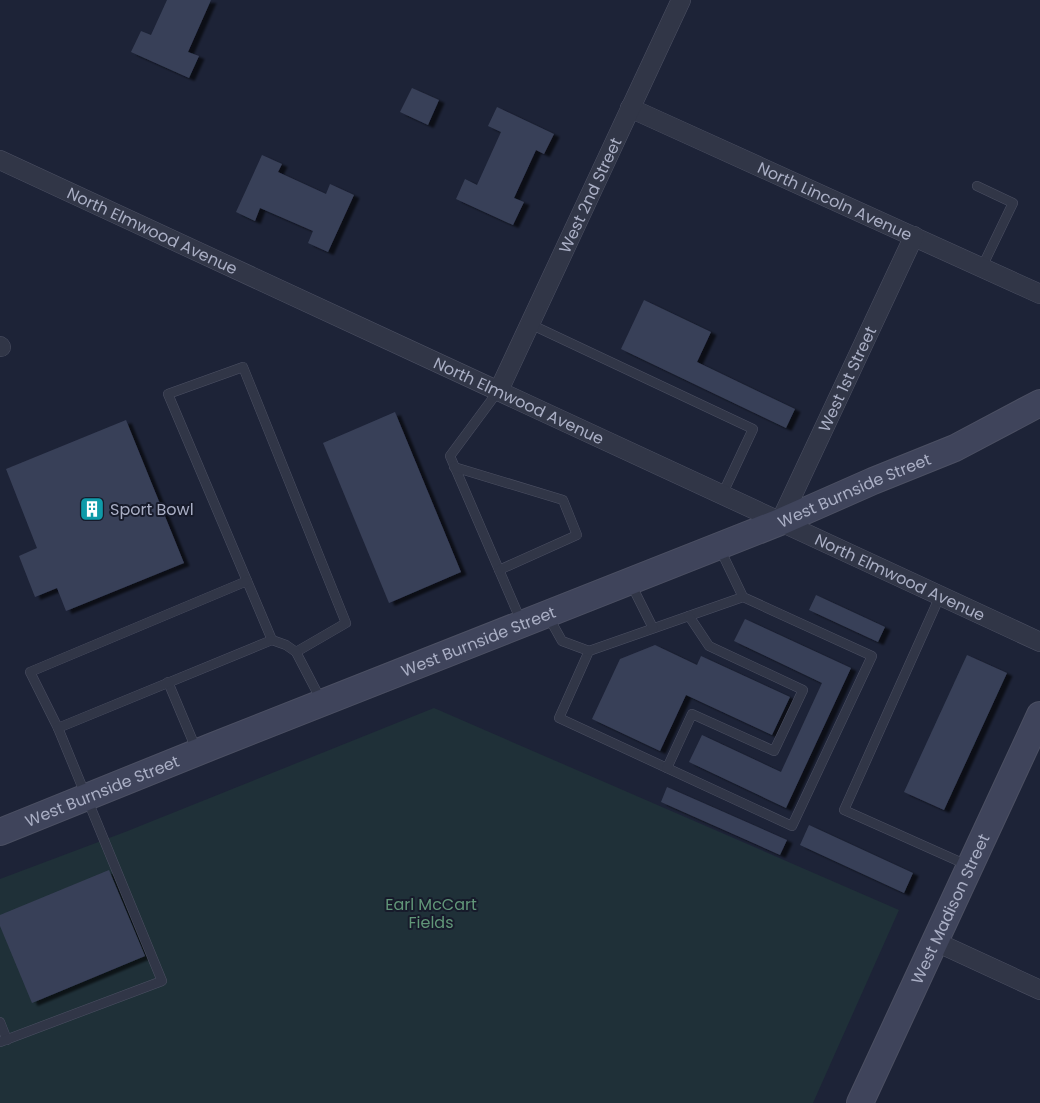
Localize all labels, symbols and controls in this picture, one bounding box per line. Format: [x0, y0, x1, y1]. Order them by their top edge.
street label: West 2nd Street [553, 133, 627, 257]
street label: North Lincoln Avenue [754, 156, 916, 246]
street label: North Elmwood Avenue [64, 181, 241, 280]
street label: West 1st Street [812, 322, 882, 436]
street label: North Elmwood Avenue [430, 351, 608, 450]
street label: West Burnside Street [774, 447, 934, 533]
building icon: Sport Bowl [79, 496, 105, 522]
place label: Sport Bowl [110, 498, 194, 521]
street label: North Elmwood Avenue [811, 528, 989, 627]
street label: West Burnside Street [398, 600, 559, 682]
street label: West Burnside Street [21, 749, 183, 832]
street label: West Madison Street [905, 830, 995, 988]
park label: Earl McCart Fields [385, 893, 477, 934]

